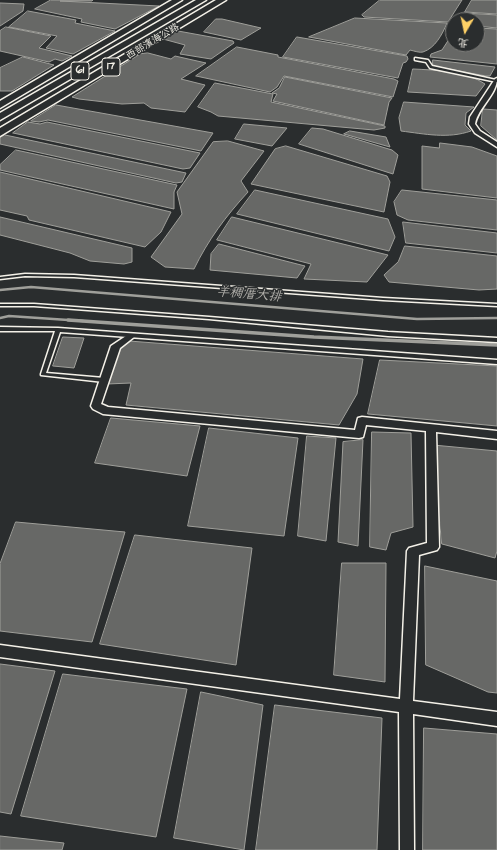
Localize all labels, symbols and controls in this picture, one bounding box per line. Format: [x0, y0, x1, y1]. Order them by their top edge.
north arrow [445, 12, 485, 52]
street label: 西部濱海公路 [124, 21, 182, 63]
text: 北 [457, 35, 470, 52]
road number: 17 [102, 58, 120, 76]
road number: 61 [71, 62, 89, 80]
water label: 羊稠厝大排 [216, 284, 282, 306]

